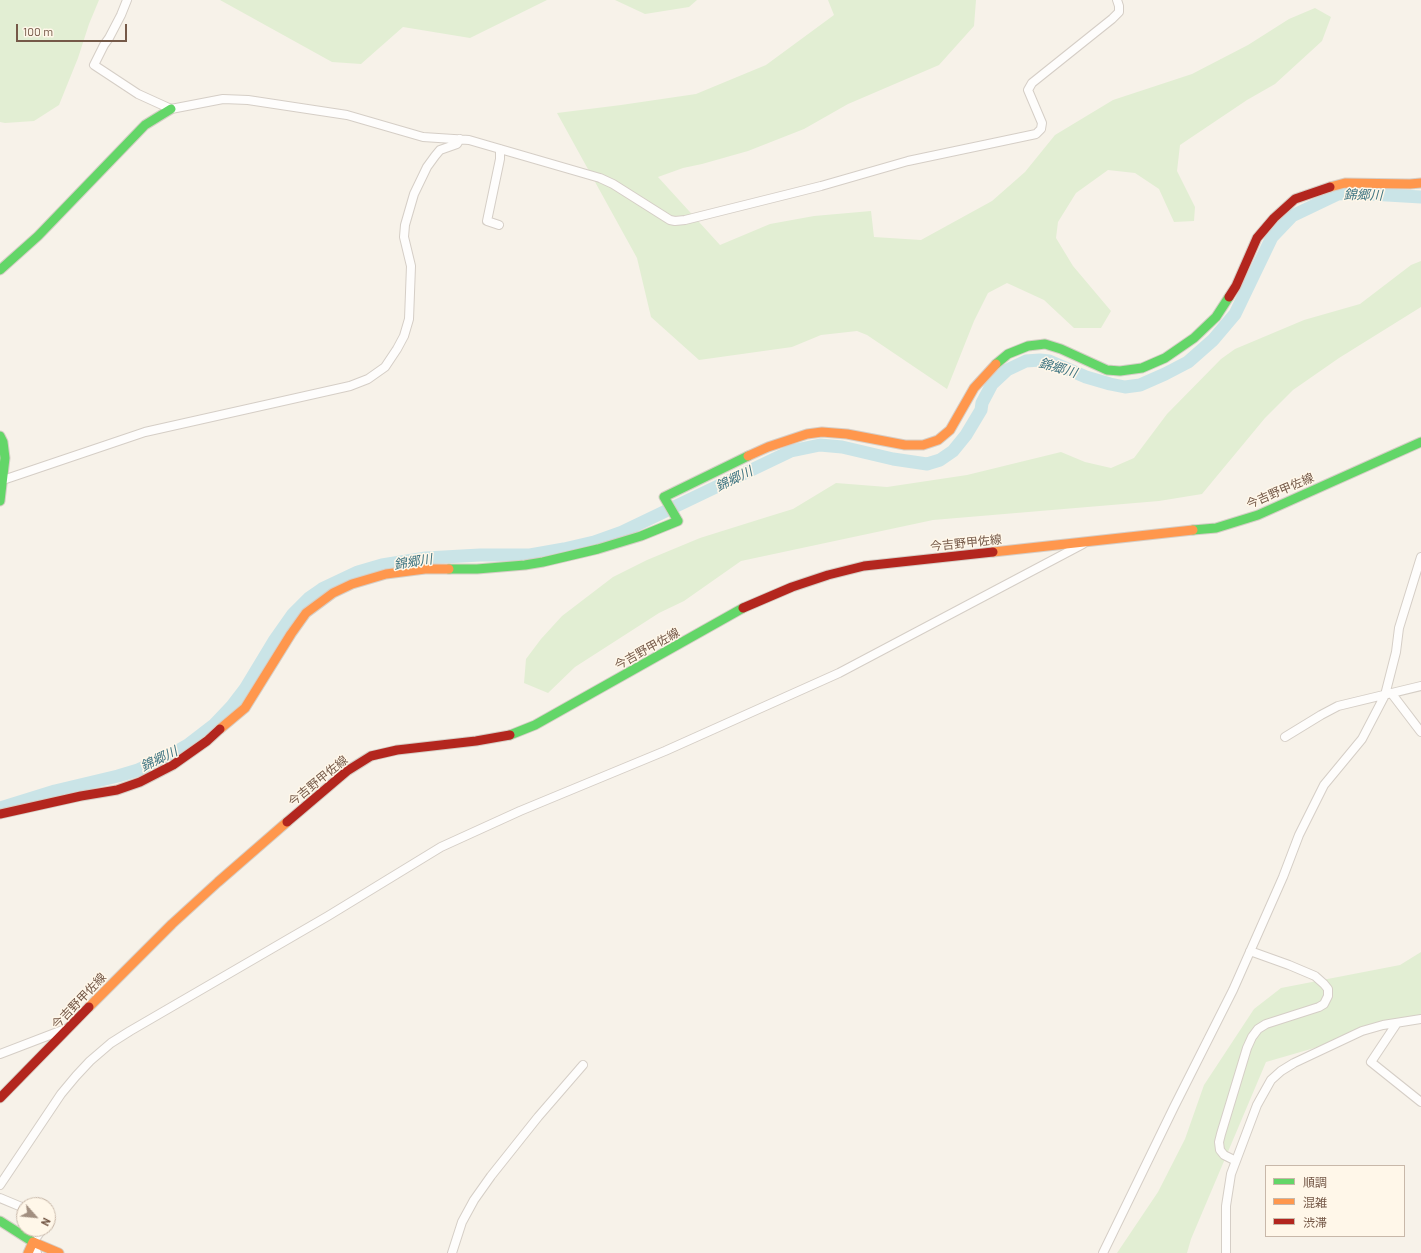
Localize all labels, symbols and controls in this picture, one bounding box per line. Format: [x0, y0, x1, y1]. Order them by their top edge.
scale bar [18, 16, 129, 42]
text: 100 m [23, 24, 53, 38]
water label: 錦郷川 [1343, 187, 1383, 203]
water label: 錦郷川 [1037, 355, 1079, 381]
water label: 錦郷川 [713, 463, 755, 495]
street label: 今吉野甲佐線 [1244, 470, 1316, 512]
street label: 今吉野甲佐線 [929, 532, 1003, 554]
water label: 錦郷川 [393, 551, 433, 573]
street label: 今吉野甲佐線 [612, 625, 682, 673]
water label: 錦郷川 [138, 743, 180, 775]
street label: 今吉野甲佐線 [285, 753, 351, 809]
street label: 今吉野甲佐線 [49, 970, 109, 1032]
legend [1265, 1165, 1405, 1237]
text: 順調 [1303, 1175, 1327, 1189]
text: 混雑 [1303, 1195, 1327, 1209]
north arrow [16, 1197, 56, 1237]
text: 渋滞 [1303, 1215, 1327, 1229]
text: N [39, 1216, 54, 1228]

